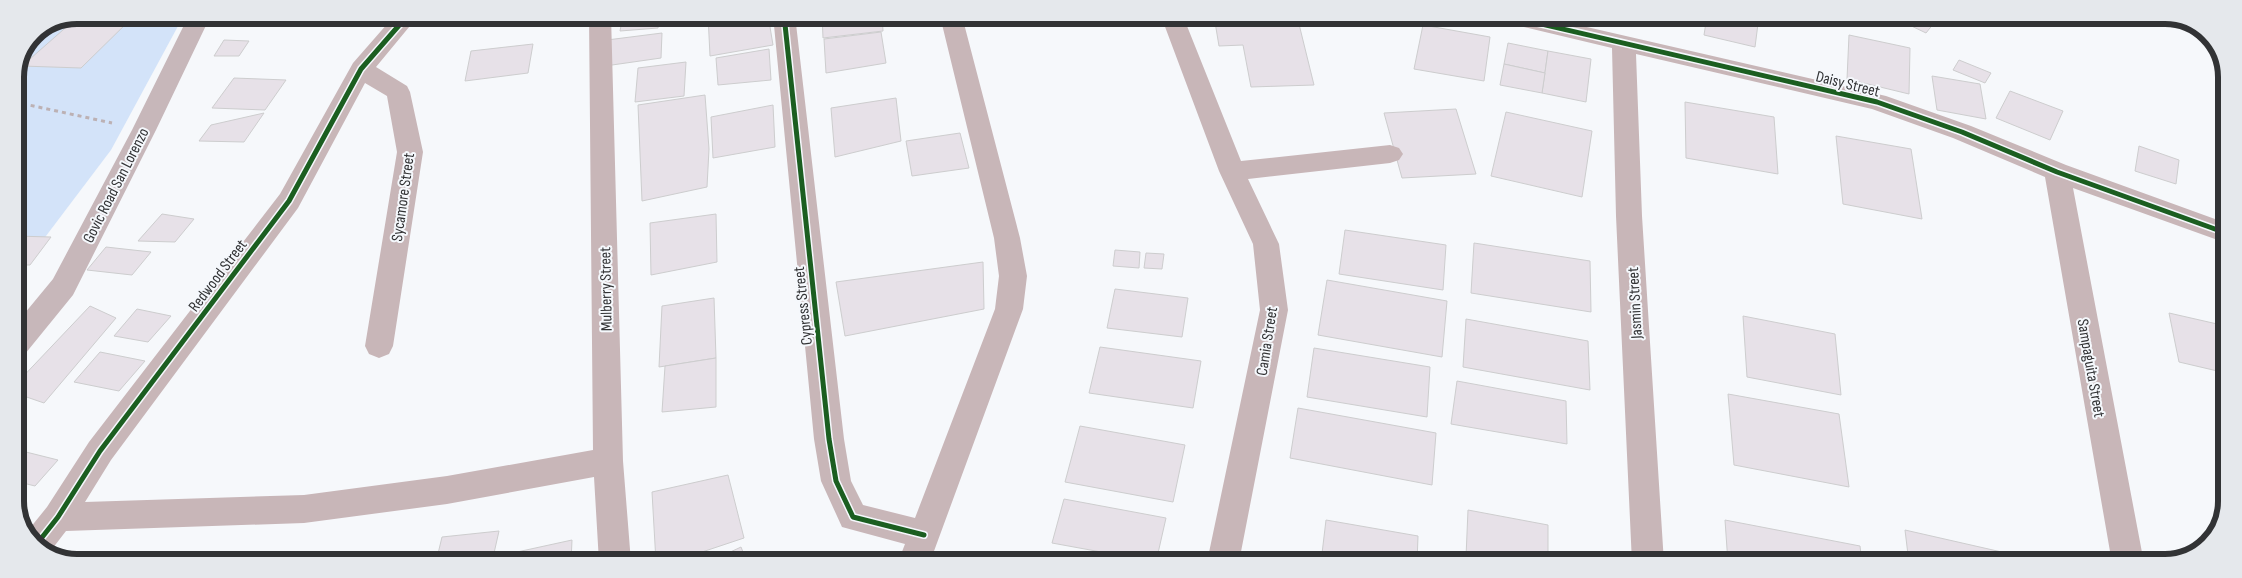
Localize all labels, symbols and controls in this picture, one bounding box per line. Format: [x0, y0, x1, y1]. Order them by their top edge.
street label: Daisy Street [1814, 67, 1882, 102]
street label: Govic Road San Lorenzo [79, 125, 153, 246]
street label: Sycamore Street [388, 152, 419, 243]
street label: Redwood Street [185, 236, 252, 316]
street label: Mulberry Street [596, 247, 617, 331]
street label: Cypress Street [790, 266, 817, 346]
street label: Jasmin Street [1624, 267, 1647, 340]
street label: Camia Street [1253, 305, 1282, 377]
street label: Sampaguita Street [2073, 318, 2109, 419]

